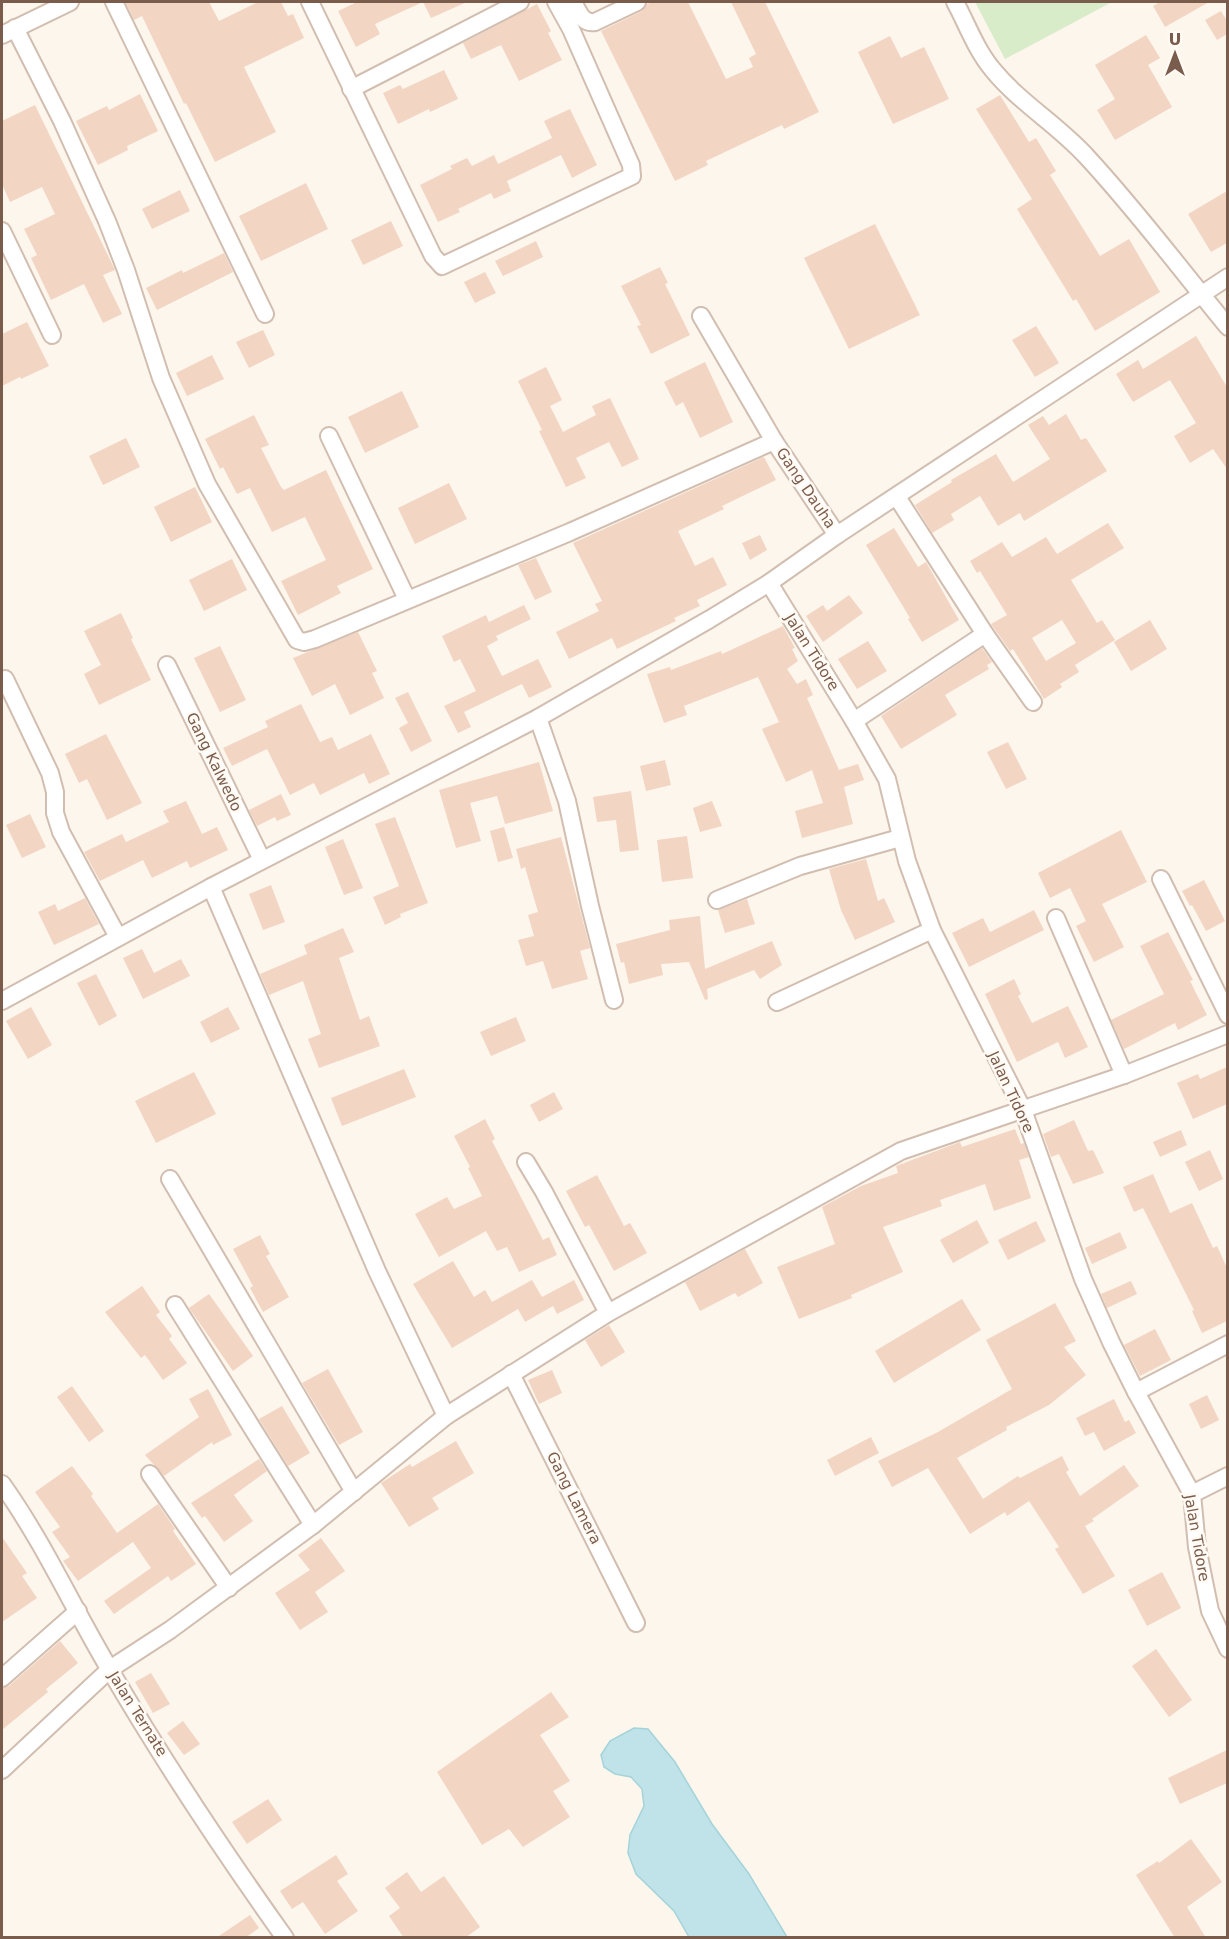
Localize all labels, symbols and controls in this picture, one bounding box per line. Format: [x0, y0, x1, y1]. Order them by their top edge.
north arrow [1145, 24, 1205, 84]
text: U [1169, 30, 1182, 49]
street label: Gang Dauha [772, 444, 840, 532]
street label: Jalan Tidore [781, 609, 843, 694]
street label: Gang Kalwedo [182, 710, 246, 814]
street label: Jalan Tidore [984, 1047, 1038, 1136]
street label: Gang Lamera [543, 1449, 605, 1547]
street label: Jalan Tidore [1180, 1492, 1213, 1583]
street label: Jalan Ternate [104, 1667, 171, 1760]

